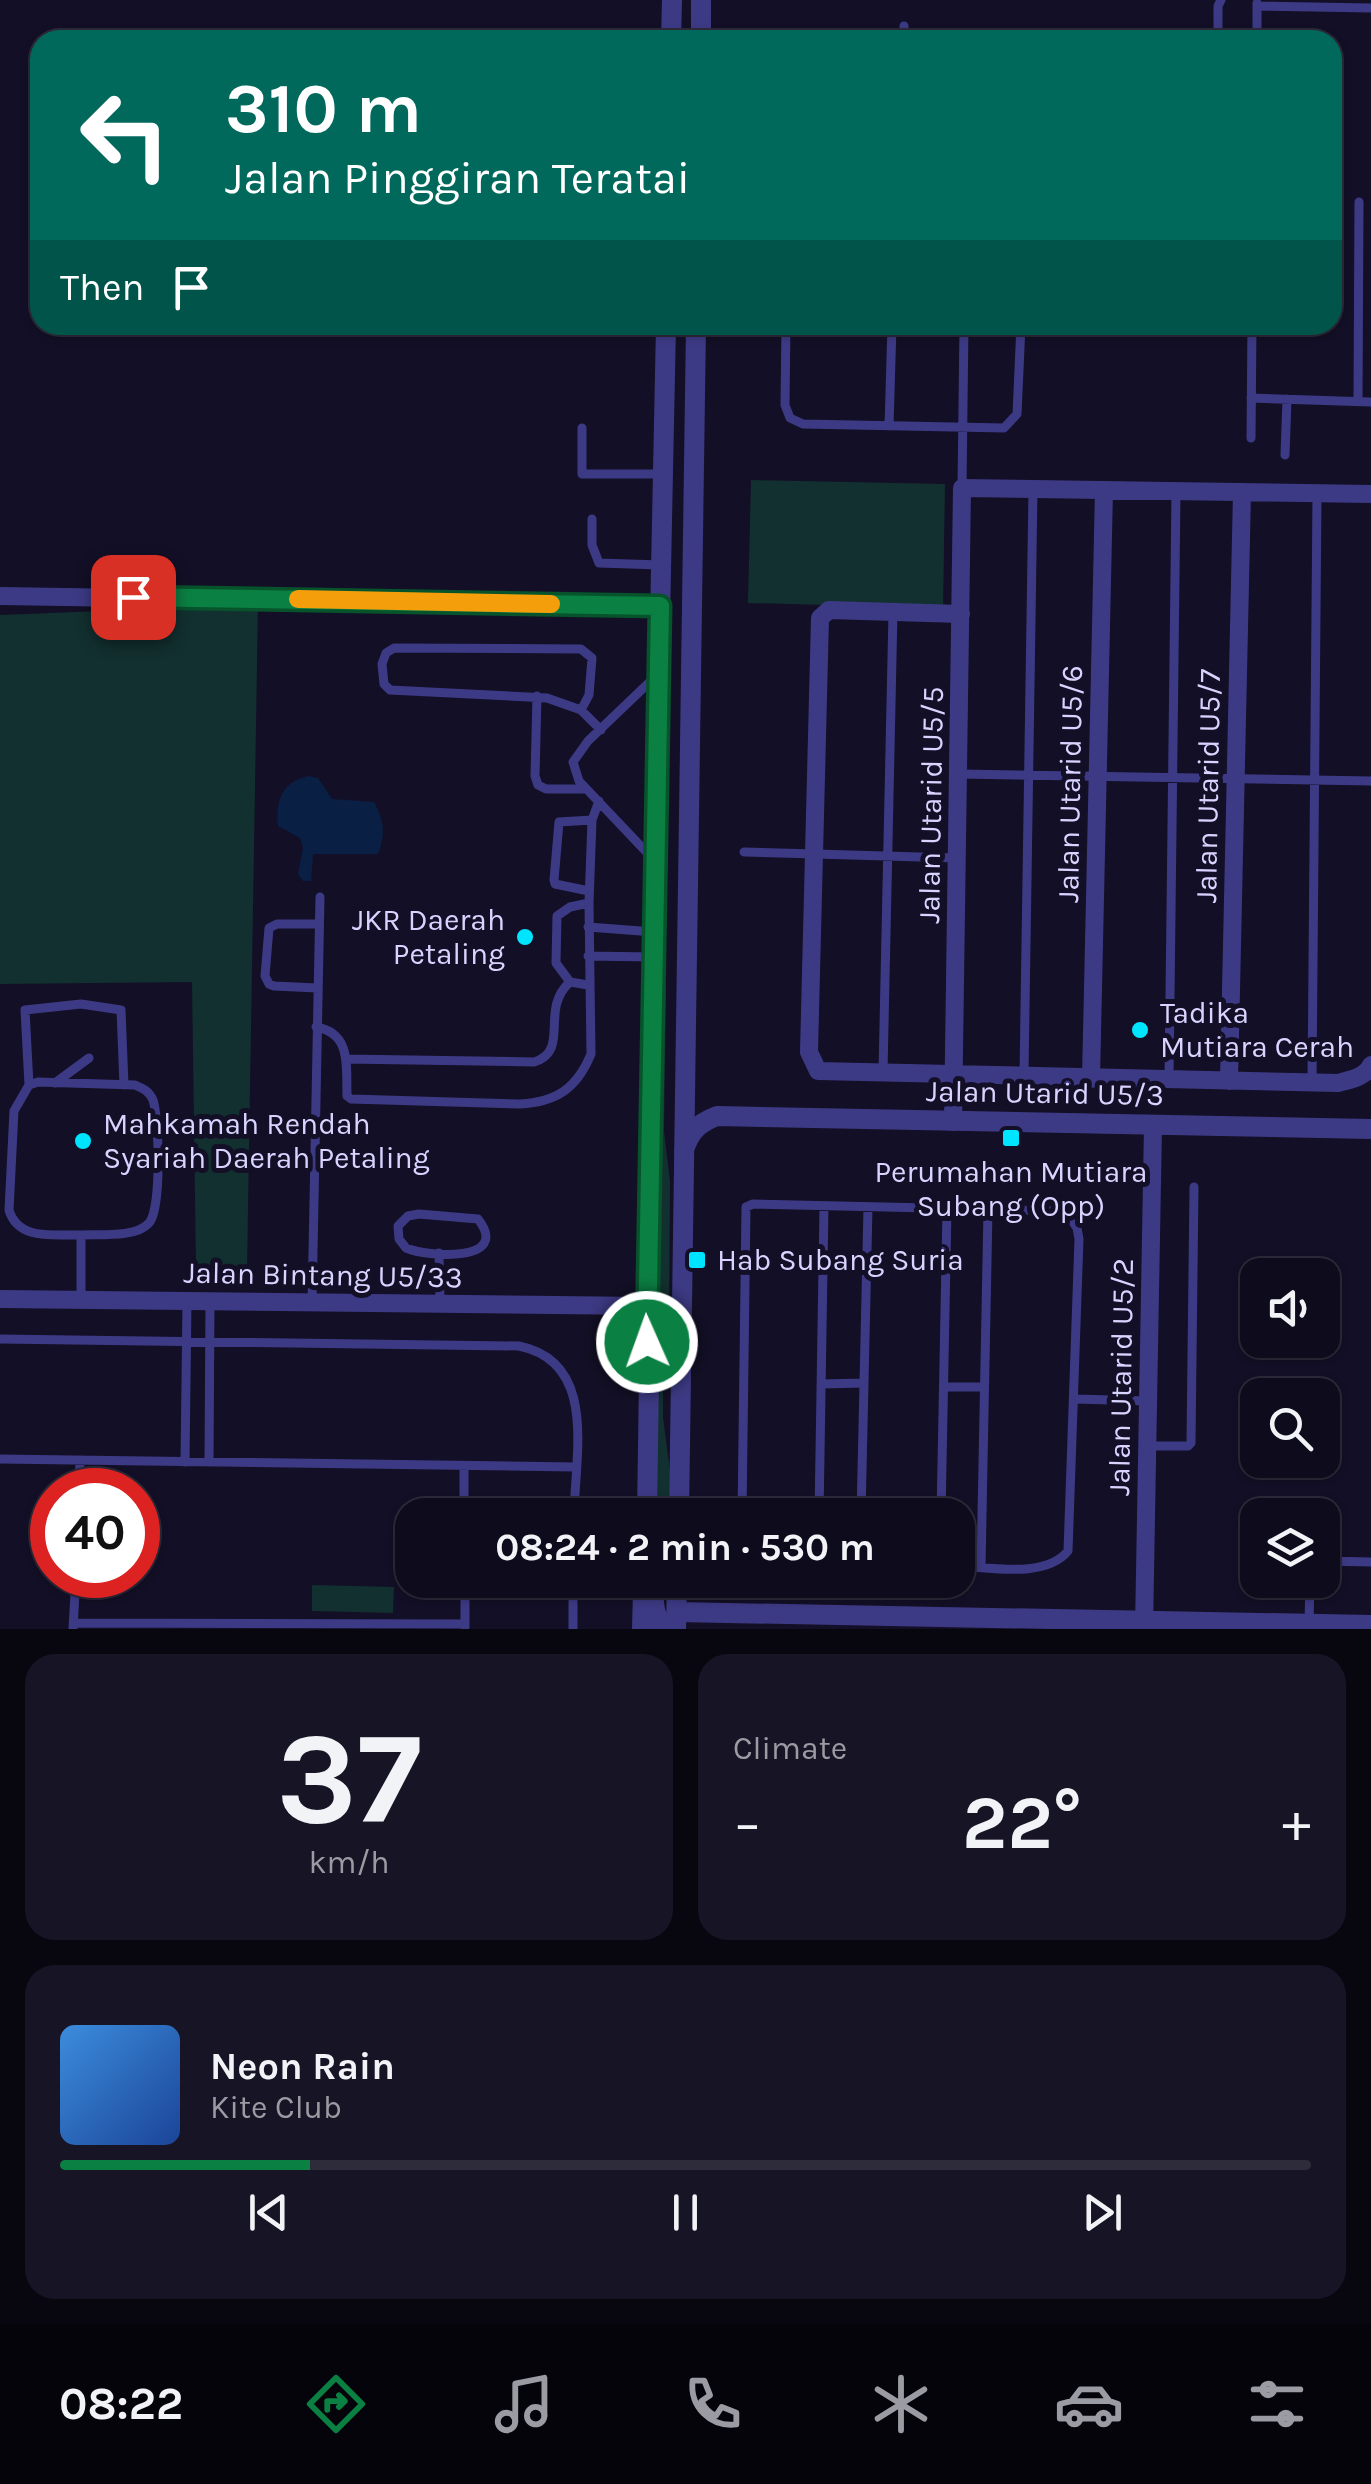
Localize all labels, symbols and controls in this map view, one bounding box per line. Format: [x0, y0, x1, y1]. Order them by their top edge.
text: 310 m [225, 68, 422, 150]
icon: left [60, 70, 190, 200]
text: Jalan Pinggiran Teratai [225, 152, 690, 204]
icon: arrive [164, 260, 219, 315]
text: Then [60, 265, 144, 310]
pin [91, 555, 176, 640]
icon: arrive [106, 570, 161, 625]
street label: Jalan Utarid U5/6 [1050, 665, 1090, 903]
street label: Jalan Utarid U5/7 [1188, 669, 1228, 903]
street label: Jalan Utarid U5/5 [911, 686, 951, 924]
place label: JKR Daerah Petaling [352, 902, 505, 972]
marker: JKR Daerah Petaling [514, 926, 536, 948]
place label: Tadika Mutiara Cerah [1160, 995, 1354, 1065]
marker: Tadika Mutiara Cerah [1129, 1019, 1151, 1041]
street label: Jalan Utarid U5/3 [926, 1073, 1164, 1113]
place label: Mahkamah Rendah Syariah Daerah Petaling [103, 1106, 430, 1176]
marker: Perumahan Mutiara Subang (Opp) [1000, 1127, 1022, 1149]
marker: Mahkamah Rendah Syariah Daerah Petaling [72, 1130, 94, 1152]
place label: Perumahan Mutiara Subang (Opp) [874, 1154, 1148, 1224]
place label: Hab Subang Suria [717, 1242, 964, 1278]
marker: Hab Subang Suria [686, 1249, 708, 1271]
street label: Jalan Bintang U5/33 [183, 1255, 463, 1295]
street label: Jalan Utarid U5/2 [1101, 1258, 1141, 1496]
map controls [1240, 1258, 1340, 1598]
button: sound [1240, 1258, 1340, 1358]
position arrow [595, 1290, 699, 1394]
button: search [1240, 1378, 1340, 1478]
speed limit sign: 40 [30, 1468, 160, 1598]
button: layers [1240, 1498, 1340, 1598]
text: 08:24 · 2 min · 530 m [495, 1525, 875, 1570]
text: 37 [276, 1703, 422, 1855]
text: Climate [733, 1730, 847, 1767]
text: 22° [962, 1779, 1082, 1867]
text: − [733, 1791, 762, 1855]
text: + [1282, 1791, 1311, 1855]
text: km/h [308, 1844, 390, 1881]
text: Neon Rain [210, 2044, 395, 2089]
text: Kite Club [210, 2089, 342, 2126]
icon: previous [241, 2185, 296, 2240]
icon: pause [658, 2185, 713, 2240]
icon: next [1075, 2185, 1130, 2240]
icon: directions [301, 2369, 371, 2439]
icon: music [489, 2369, 559, 2439]
icon: phone [678, 2369, 748, 2439]
icon: climate [866, 2369, 936, 2439]
icon: car [1054, 2369, 1124, 2439]
icon: filters [1242, 2369, 1312, 2439]
text: 08:22 [59, 2378, 183, 2430]

